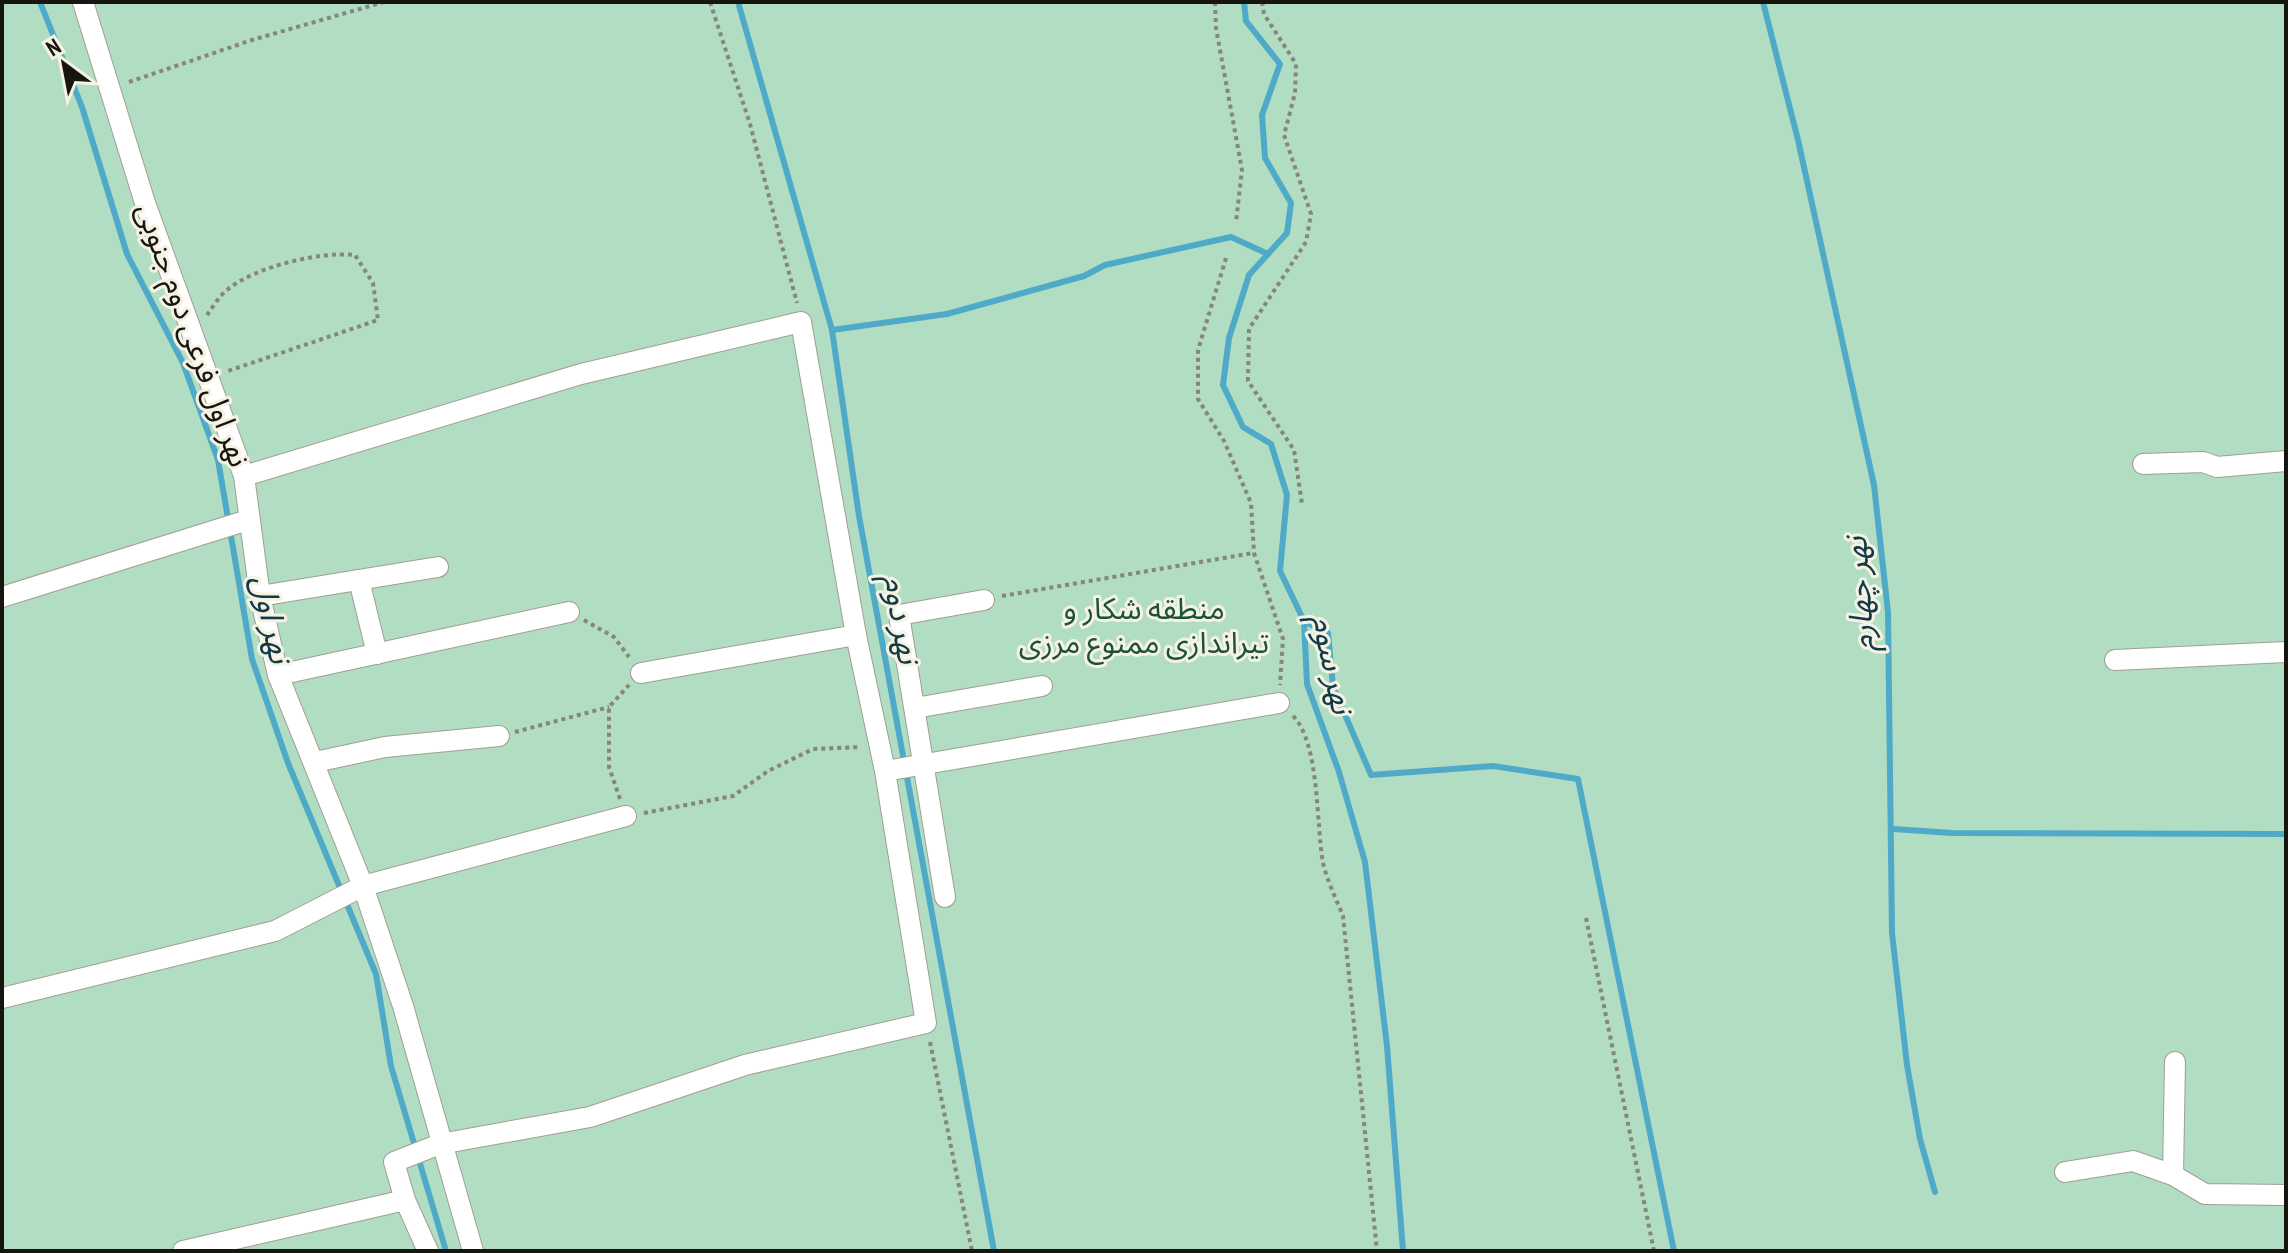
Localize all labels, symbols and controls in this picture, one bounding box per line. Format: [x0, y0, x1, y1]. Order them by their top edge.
north arrow [24, 24, 104, 104]
text: N [41, 32, 66, 62]
street label: نهر اول فرعی دوم جنوبی [125, 197, 260, 473]
water label: نهر چهارم [1833, 532, 1887, 654]
water label: نهر دوم [870, 570, 932, 670]
water label: نهر اول [243, 571, 303, 669]
park label: منطقه شکار و تیراندازی ممنوع مرزی [1019, 588, 1269, 665]
water label: نهر سوم [1299, 610, 1366, 721]

